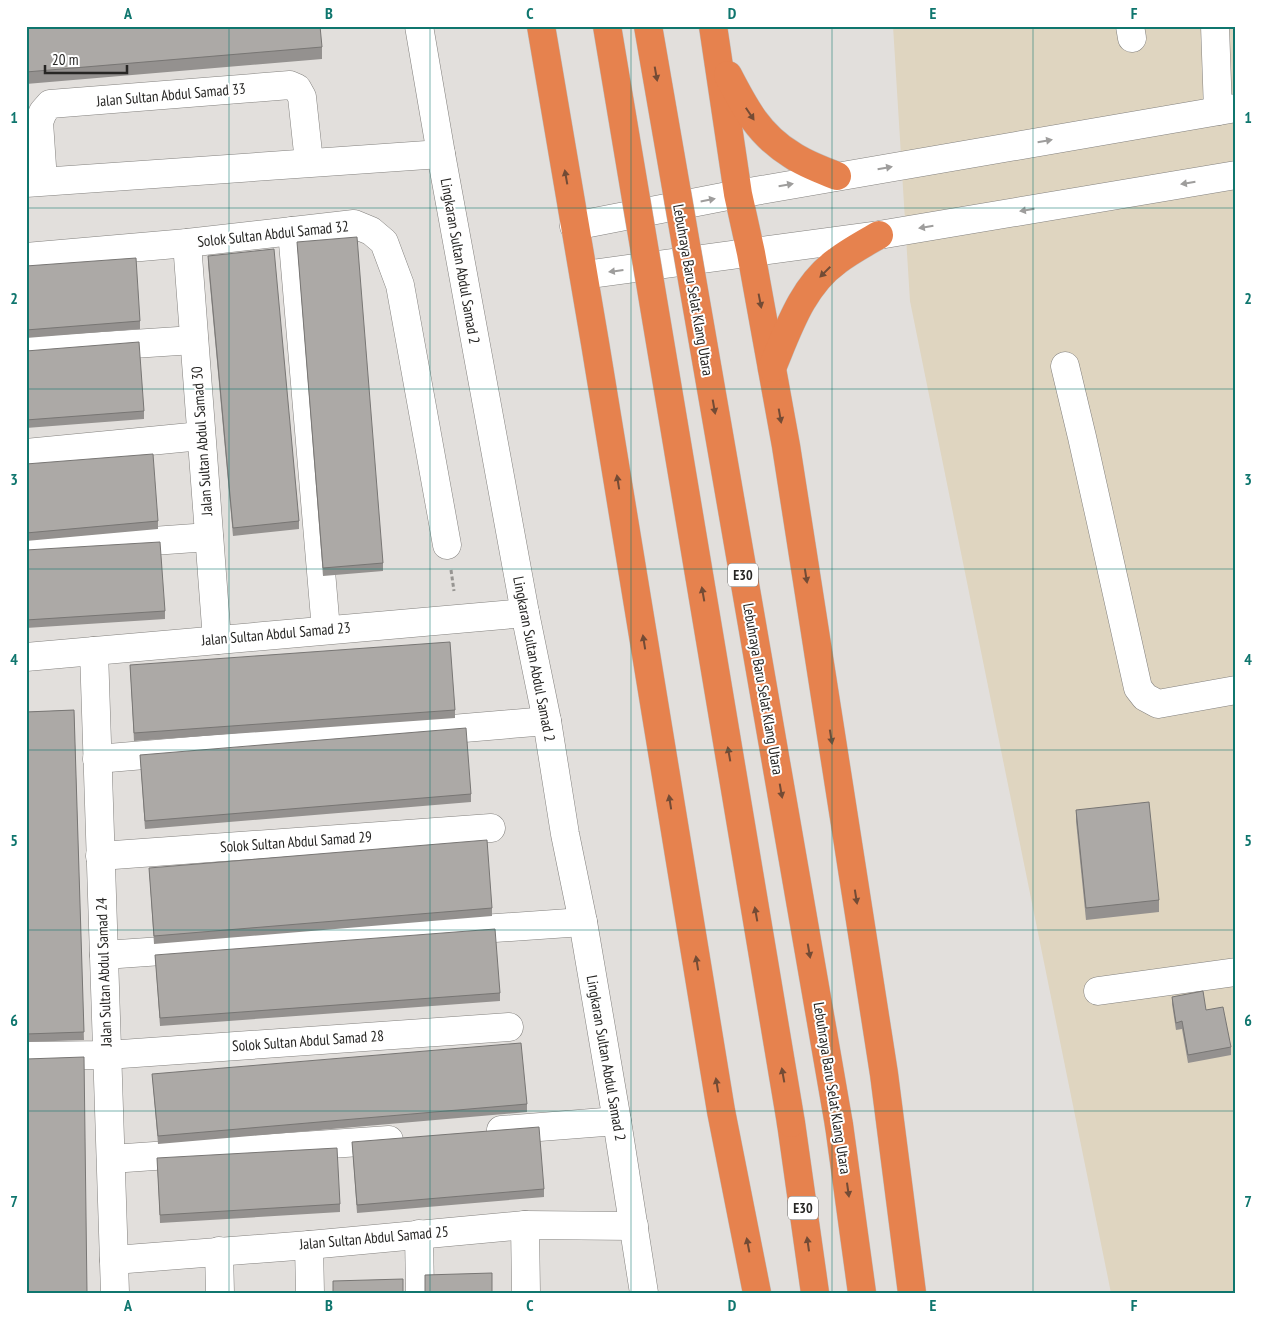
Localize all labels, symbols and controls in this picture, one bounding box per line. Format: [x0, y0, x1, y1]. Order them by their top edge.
text: A [123, 3, 133, 23]
text: B [325, 3, 333, 23]
text: C [526, 3, 534, 23]
text: D [728, 3, 737, 23]
text: E [930, 3, 937, 23]
text: F [1131, 3, 1138, 23]
scale bar [45, 42, 128, 74]
text: 20 m [52, 50, 78, 69]
one-way arrow [652, 67, 660, 83]
street label: Jalan Sultan Abdul Samad 33 [95, 79, 246, 111]
text: 1 [10, 107, 18, 127]
one-way arrow [745, 107, 754, 121]
text: 1 [1244, 107, 1252, 127]
one-way arrow [1038, 136, 1054, 144]
one-way arrow [877, 164, 893, 172]
one-way arrow [562, 169, 570, 185]
street label: Lingkaran Sultan Abdul Samad 2 [437, 177, 484, 345]
one-way arrow [1179, 180, 1195, 188]
one-way arrow [779, 181, 795, 189]
one-way arrow [700, 195, 716, 203]
street label: Lebuhraya Baru Selat Klang Utara [669, 203, 718, 377]
one-way arrow [1019, 207, 1035, 215]
street label: Solok Sultan Abdul Samad 32 [196, 216, 350, 251]
one-way arrow [918, 223, 934, 231]
one-way arrow [819, 266, 831, 278]
one-way arrow [607, 267, 623, 275]
text: 2 [10, 288, 18, 308]
text: 2 [1244, 288, 1252, 308]
one-way arrow [756, 294, 764, 310]
street label: Jalan Sultan Abdul Samad 30 [187, 366, 216, 517]
one-way arrow [710, 399, 718, 415]
one-way arrow [777, 408, 785, 424]
text: 3 [10, 469, 18, 489]
text: 3 [1244, 469, 1252, 489]
one-way arrow [614, 473, 622, 489]
road number: E30 [728, 564, 758, 586]
one-way arrow [802, 569, 810, 585]
street label: Lingkaran Sultan Abdul Samad 2 [509, 575, 560, 743]
one-way arrow [698, 585, 706, 601]
street label: Lebuhraya Baru Selat Klang Utara [739, 602, 788, 776]
street label: Jalan Sultan Abdul Samad 23 [200, 618, 351, 650]
one-way arrow [640, 634, 648, 650]
text: 4 [10, 649, 18, 669]
text: 4 [1244, 649, 1252, 669]
one-way arrow [828, 729, 836, 745]
one-way arrow [725, 746, 733, 762]
one-way arrow [777, 783, 785, 799]
one-way arrow [666, 794, 674, 810]
street label: Solok Sultan Abdul Samad 29 [219, 827, 372, 856]
text: 5 [10, 830, 18, 850]
text: 5 [1244, 830, 1252, 850]
one-way arrow [853, 890, 861, 906]
street label: Jalan Sultan Abdul Samad 24 [91, 897, 116, 1048]
one-way arrow [752, 906, 760, 922]
one-way arrow [805, 943, 813, 959]
one-way arrow [692, 954, 700, 970]
street label: Lingkaran Sultan Abdul Samad 2 [583, 974, 630, 1142]
street label: Lebuhraya Baru Selat Klang Utara [810, 1001, 855, 1175]
text: 6 [10, 1010, 18, 1030]
text: 6 [1244, 1010, 1252, 1030]
street label: Solok Sultan Abdul Samad 28 [231, 1026, 384, 1055]
one-way arrow [779, 1066, 787, 1082]
one-way arrow [712, 1077, 720, 1093]
one-way arrow [844, 1183, 852, 1199]
text: 7 [10, 1191, 18, 1211]
text: 7 [1244, 1191, 1252, 1211]
road number: E30 [788, 1196, 818, 1220]
street label: Jalan Sultan Abdul Samad 25 [298, 1222, 449, 1254]
one-way arrow [804, 1236, 812, 1252]
one-way arrow [743, 1237, 751, 1253]
text: A [123, 1295, 133, 1315]
text: B [325, 1295, 333, 1315]
text: C [526, 1295, 534, 1315]
text: D [728, 1295, 737, 1315]
text: E [930, 1295, 937, 1315]
text: F [1131, 1295, 1138, 1315]

